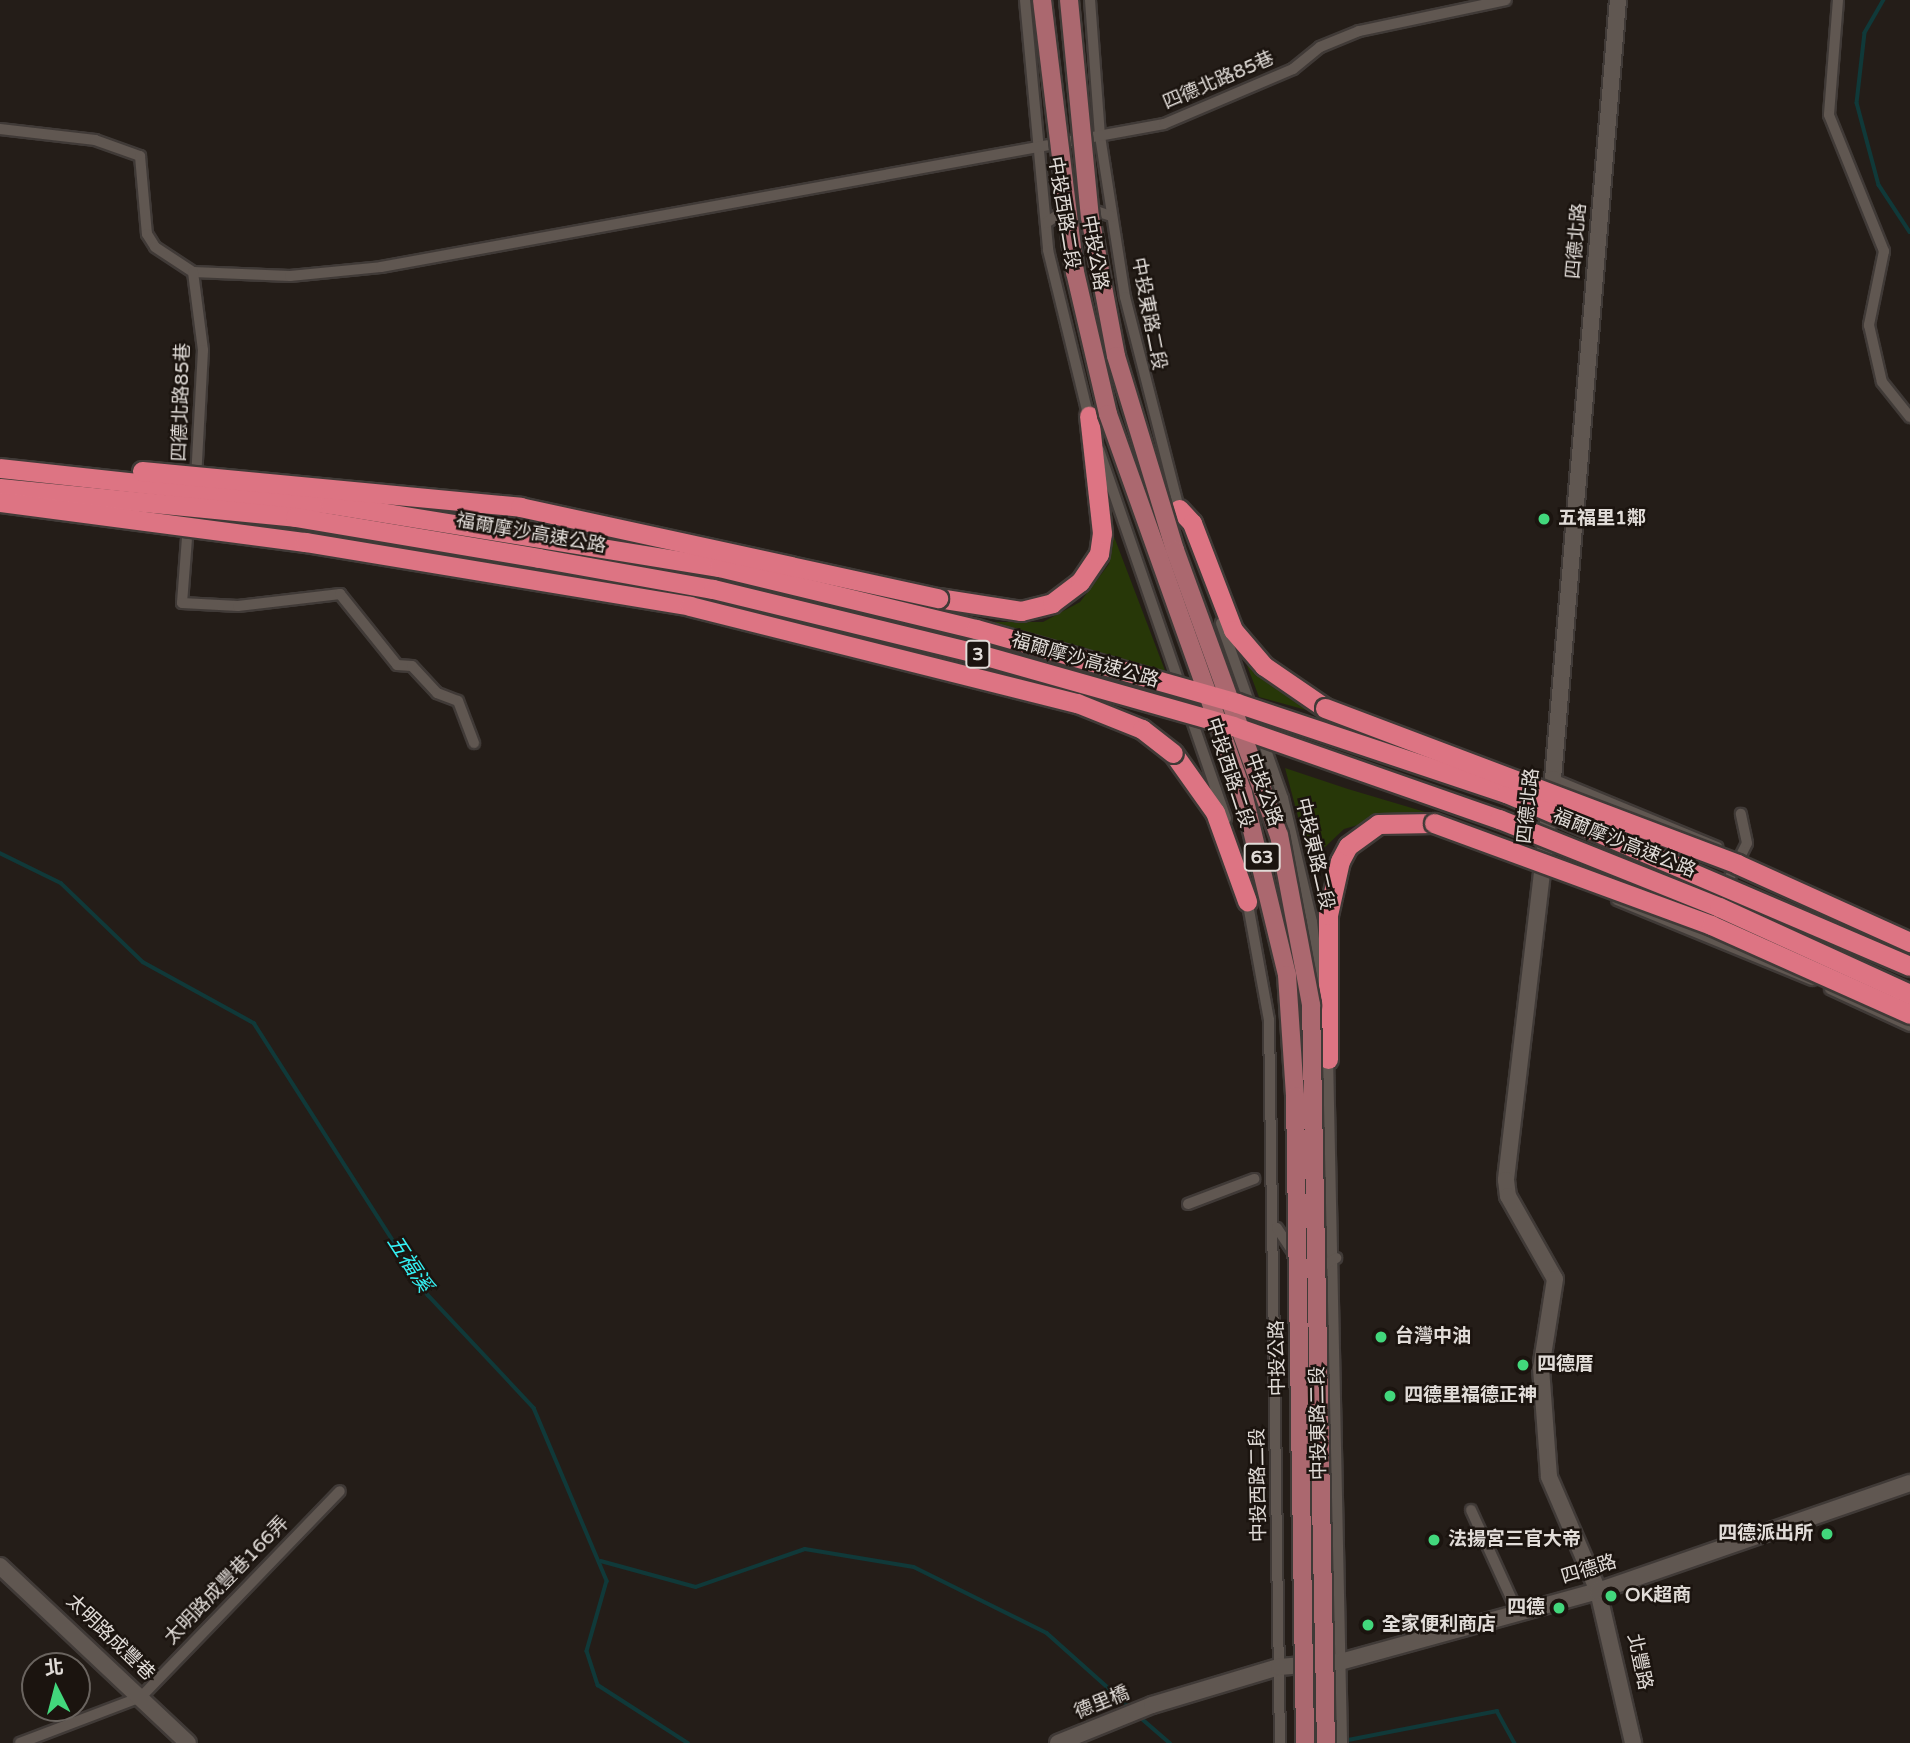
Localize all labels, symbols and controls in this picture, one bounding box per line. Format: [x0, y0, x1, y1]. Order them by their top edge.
street label: 四德北路85巷 [1160, 47, 1278, 115]
street label: 中投西路二段 [1043, 155, 1083, 271]
street label: 四德北路 [1562, 202, 1592, 280]
street label: 中投公路 [1076, 214, 1112, 292]
street label: 中投東路二段 [1126, 256, 1170, 372]
street label: 四德北路85巷 [169, 342, 195, 462]
place label: 五福里1鄰 [1558, 508, 1646, 530]
street label: 福爾摩沙高速公路 [454, 510, 608, 558]
marker: 五福里1鄰 [1536, 511, 1552, 527]
street label: 福爾摩沙高速公路 [1009, 629, 1161, 693]
road number: 3 [964, 640, 992, 668]
street label: 中投西路二段 [1201, 715, 1257, 831]
street label: 中投公路 [1240, 750, 1286, 830]
street label: 四德北路 [1514, 767, 1544, 845]
street label: 中投東路二段 [1290, 796, 1338, 912]
street label: 福爾摩沙高速公路 [1549, 805, 1699, 883]
road number: 63 [1243, 842, 1281, 872]
water label: 五福溪 [381, 1231, 437, 1297]
street label: 中投公路 [1266, 1320, 1290, 1396]
place label: 台灣中油 [1395, 1326, 1471, 1348]
marker: 台灣中油 [1373, 1329, 1389, 1345]
place label: 四德厝 [1537, 1354, 1594, 1376]
marker: 四德厝 [1515, 1357, 1531, 1373]
street label: 中投東路二段 [1307, 1366, 1331, 1480]
place label: 四德里福德正神 [1404, 1385, 1537, 1407]
marker: 四德里福德正神 [1382, 1388, 1398, 1404]
street label: 中投西路二段 [1247, 1428, 1271, 1542]
street label: 太明路成豐巷166弄 [160, 1512, 294, 1650]
place label: 四德派出所 [1718, 1523, 1813, 1545]
marker: 四德派出所 [1819, 1526, 1835, 1542]
place label: 法揚宮三官大帝 [1448, 1529, 1581, 1551]
marker: 法揚宮三官大帝 [1426, 1532, 1442, 1548]
street label: 四德路 [1558, 1551, 1620, 1589]
place label: OK超商 [1625, 1585, 1691, 1607]
marker: OK超商 [1603, 1588, 1619, 1604]
street label: 太明路成豐巷 [61, 1590, 159, 1686]
place label: 四德 [1507, 1597, 1545, 1619]
marker: 四德 [1551, 1600, 1567, 1616]
place label: 全家便利商店 [1382, 1614, 1496, 1636]
marker: 全家便利商店 [1360, 1617, 1376, 1633]
street label: 北豐路 [1622, 1632, 1656, 1692]
north arrow [21, 1652, 91, 1722]
text: 北 [43, 1656, 65, 1680]
street label: 德里橋 [1071, 1682, 1133, 1724]

